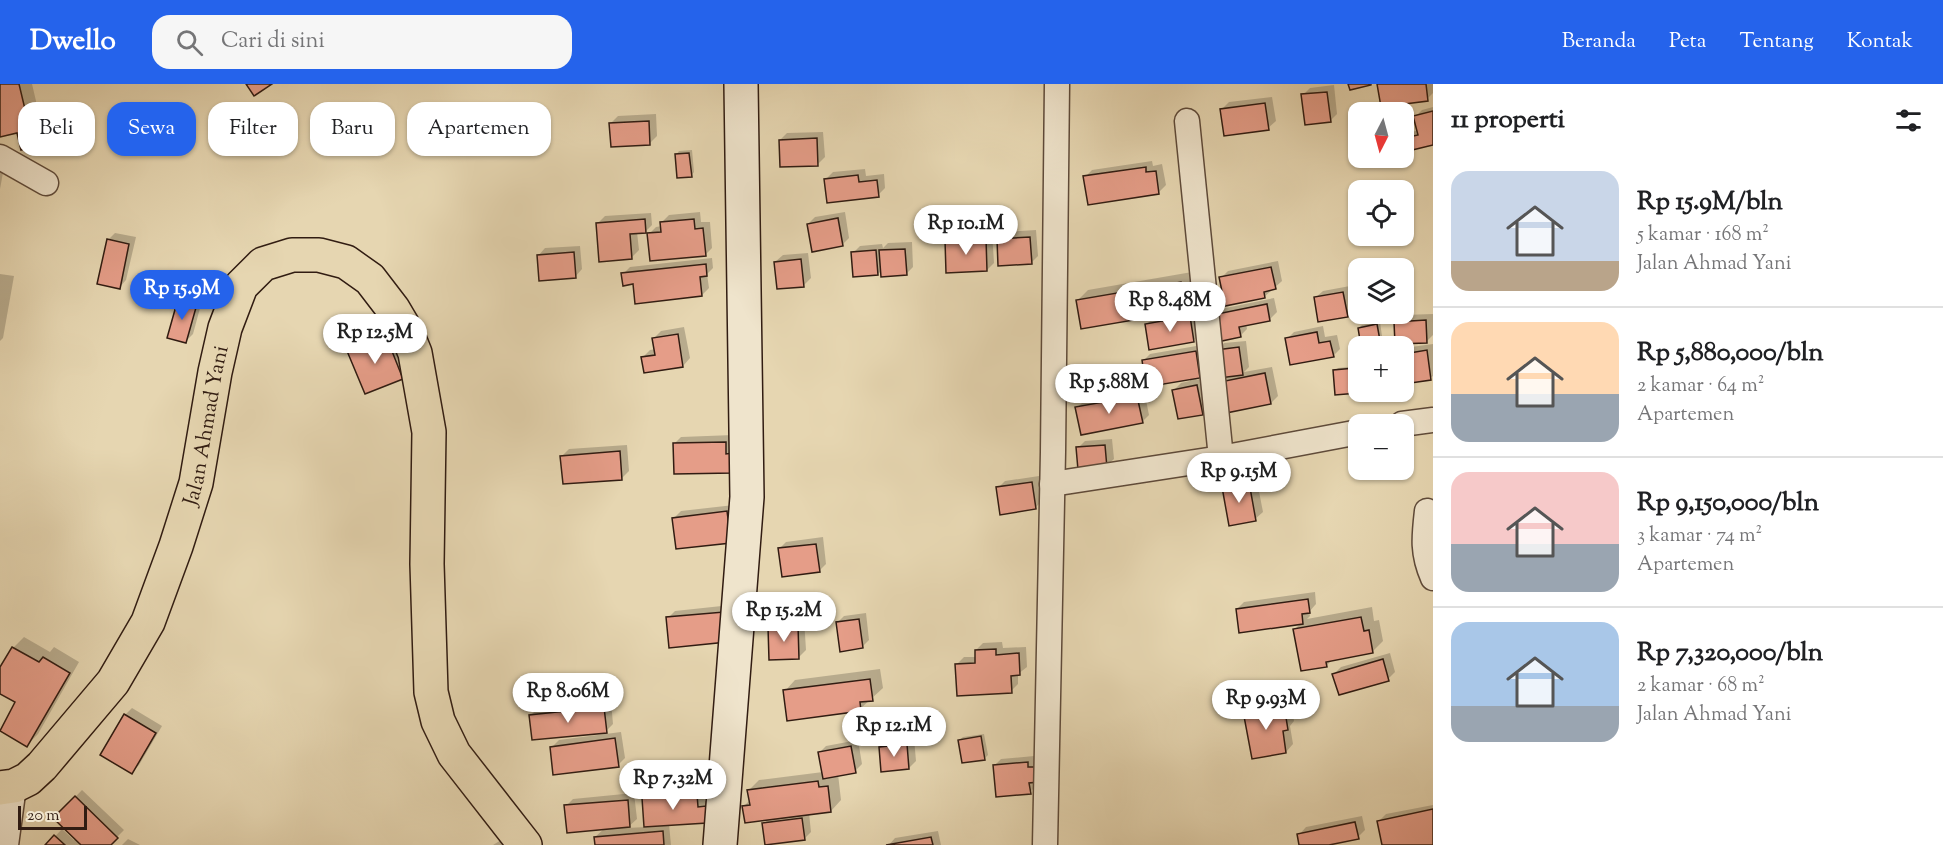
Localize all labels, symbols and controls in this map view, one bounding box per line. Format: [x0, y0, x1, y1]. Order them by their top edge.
search box [152, 15, 572, 69]
text: Dwello [30, 22, 116, 62]
icon: search [173, 26, 206, 59]
text: Cari di sini [221, 26, 325, 58]
text: Beranda [1562, 27, 1636, 57]
text: Peta [1669, 27, 1707, 57]
text: Tentang [1740, 27, 1814, 57]
text: Kontak [1847, 27, 1913, 57]
chip: Beli [18, 102, 95, 156]
chip: Sewa [107, 102, 196, 156]
chip: Filter [208, 102, 298, 156]
chip: Baru [310, 102, 395, 156]
chip: Apartemen [407, 102, 551, 156]
north arrow [1348, 102, 1414, 168]
map controls [1348, 102, 1414, 480]
text: 11 properti [1451, 102, 1565, 139]
icon: filters [1892, 104, 1925, 137]
button: locate [1348, 180, 1414, 246]
text: Rp 15.9M/bln [1637, 184, 1783, 221]
icon: home [1499, 195, 1571, 267]
pin: Rp 10.1M [904, 205, 1028, 256]
text: Rp 10.1M [928, 210, 1004, 239]
text: 5 kamar · 168 m² [1637, 221, 1769, 250]
text: Jalan Ahmad Yani [1637, 250, 1792, 279]
button: layers [1348, 258, 1414, 324]
pin: Rp 15.9M [120, 270, 244, 321]
text: Rp 15.9M [144, 275, 220, 304]
pin: Rp 8.48M [1108, 282, 1232, 333]
text: Rp 8.48M [1129, 287, 1211, 316]
pin: Rp 12.5M [313, 314, 437, 365]
text: Rp 12.5M [337, 319, 413, 348]
text: Rp 5,880,000/bln [1637, 335, 1824, 372]
button: + [1348, 336, 1414, 402]
street label: Jalan Ahmad Yani [176, 343, 238, 511]
icon: home [1499, 346, 1571, 418]
pin: Rp 5.88M [1047, 364, 1171, 415]
text: Rp 5.88M [1069, 369, 1149, 398]
text: 2 kamar · 64 m² [1637, 372, 1764, 401]
text: Apartemen [1637, 401, 1734, 430]
button: − [1348, 414, 1414, 480]
pin: Rp 9.15M [1177, 453, 1301, 504]
text: Rp 9.15M [1201, 458, 1277, 487]
text: Rp 9,150,000/bln [1637, 485, 1819, 522]
icon: home [1499, 496, 1571, 568]
text: 3 kamar · 74 m² [1637, 522, 1762, 551]
text: Apartemen [1637, 551, 1734, 580]
pin: Rp 15.2M [722, 592, 846, 643]
text: Rp 15.2M [746, 597, 822, 626]
text: Rp 7,320,000/bln [1637, 635, 1823, 672]
icon: home [1499, 646, 1571, 718]
text: 2 kamar · 68 m² [1637, 672, 1765, 701]
pin: Rp 8.06M [506, 673, 630, 724]
text: Rp 8.06M [527, 678, 609, 707]
pin: Rp 9.93M [1204, 680, 1328, 731]
text: Rp 9.93M [1226, 685, 1306, 714]
text: Jalan Ahmad Yani [1637, 701, 1792, 730]
pin: Rp 12.1M [832, 707, 956, 758]
text: Rp 12.1M [856, 712, 932, 741]
pin: Rp 7.32M [611, 760, 735, 811]
text: Rp 7.32M [633, 765, 713, 794]
scale bar [18, 803, 87, 830]
text: 20 m [27, 805, 60, 828]

